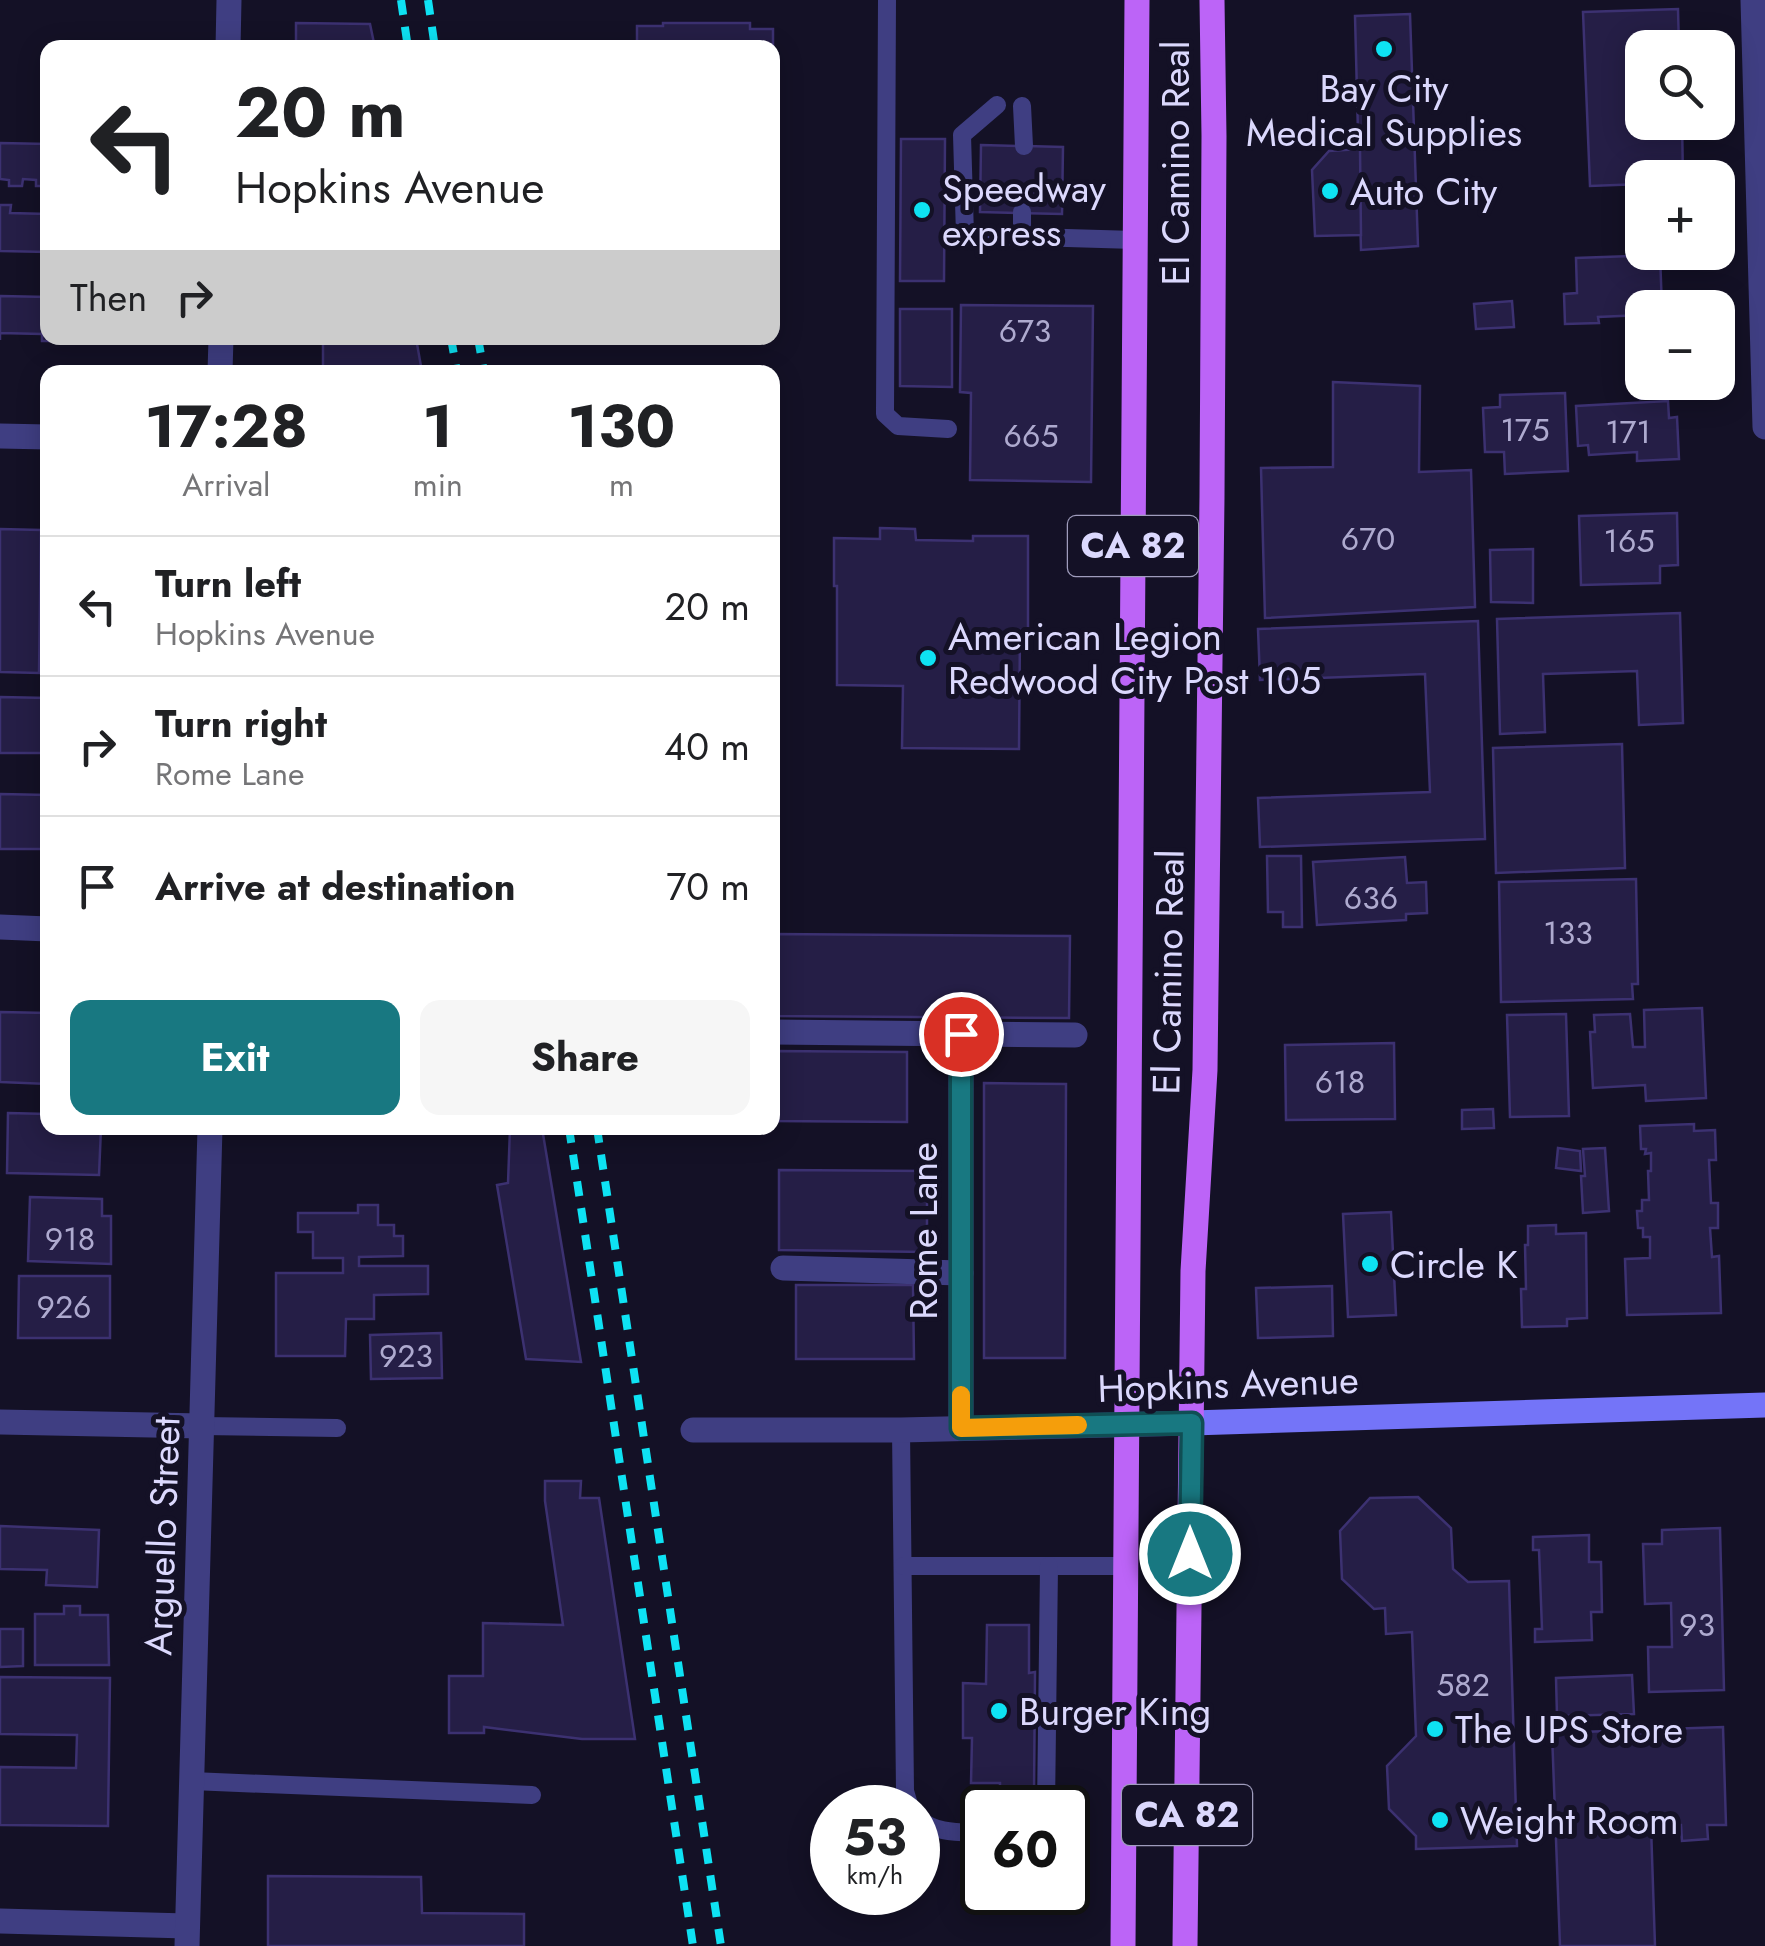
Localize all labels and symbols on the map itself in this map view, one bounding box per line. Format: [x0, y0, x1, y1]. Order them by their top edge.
marker: Bay City Medical Supplies [1373, 38, 1395, 60]
street label: El Camino Real [1148, 41, 1203, 285]
place label: Bay City Medical Supplies [1246, 61, 1522, 160]
place label: Speedway express [942, 161, 1106, 260]
place label: Auto City [1350, 164, 1498, 219]
marker: Auto City [1319, 180, 1341, 202]
marker: Speedway express [911, 199, 933, 221]
house number: 673 [999, 308, 1051, 354]
house number: 175 [1500, 407, 1550, 453]
house number: 171 [1605, 409, 1651, 455]
house number: 665 [1004, 413, 1058, 459]
road number: CA 82 [1068, 516, 1198, 576]
house number: 670 [1341, 516, 1395, 562]
house number: 165 [1604, 518, 1654, 564]
place label: American Legion Redwood City Post 105 [948, 609, 1321, 708]
marker: American Legion Redwood City Post 105 [917, 647, 939, 669]
street label: El Camino Real [1138, 849, 1198, 1095]
house number: 636 [1344, 875, 1398, 921]
house number: 133 [1543, 910, 1593, 956]
pin [919, 992, 1004, 1077]
house number: 618 [1315, 1059, 1365, 1105]
street label: Rome Lane [896, 1142, 951, 1320]
house number: 918 [45, 1216, 95, 1262]
place label: Circle K [1390, 1237, 1518, 1292]
marker: Circle K [1359, 1253, 1381, 1275]
house number: 926 [36, 1284, 92, 1330]
house number: 923 [379, 1333, 433, 1379]
street label: Hopkins Avenue [1097, 1352, 1359, 1416]
street label: Arguello Street [130, 1416, 194, 1656]
position arrow [1138, 1502, 1242, 1606]
house number: 93 [1679, 1602, 1715, 1648]
house number: 582 [1436, 1662, 1490, 1708]
place label: Burger King [1019, 1684, 1211, 1739]
marker: Burger King [988, 1700, 1010, 1722]
place label: The UPS Store [1455, 1702, 1683, 1757]
marker: The UPS Store [1424, 1718, 1446, 1740]
speed limit sign: 60 [960, 1785, 1090, 1915]
road number: CA 82 [1122, 1785, 1252, 1845]
place label: Weight Room [1460, 1793, 1679, 1848]
marker: Weight Room [1429, 1809, 1451, 1831]

